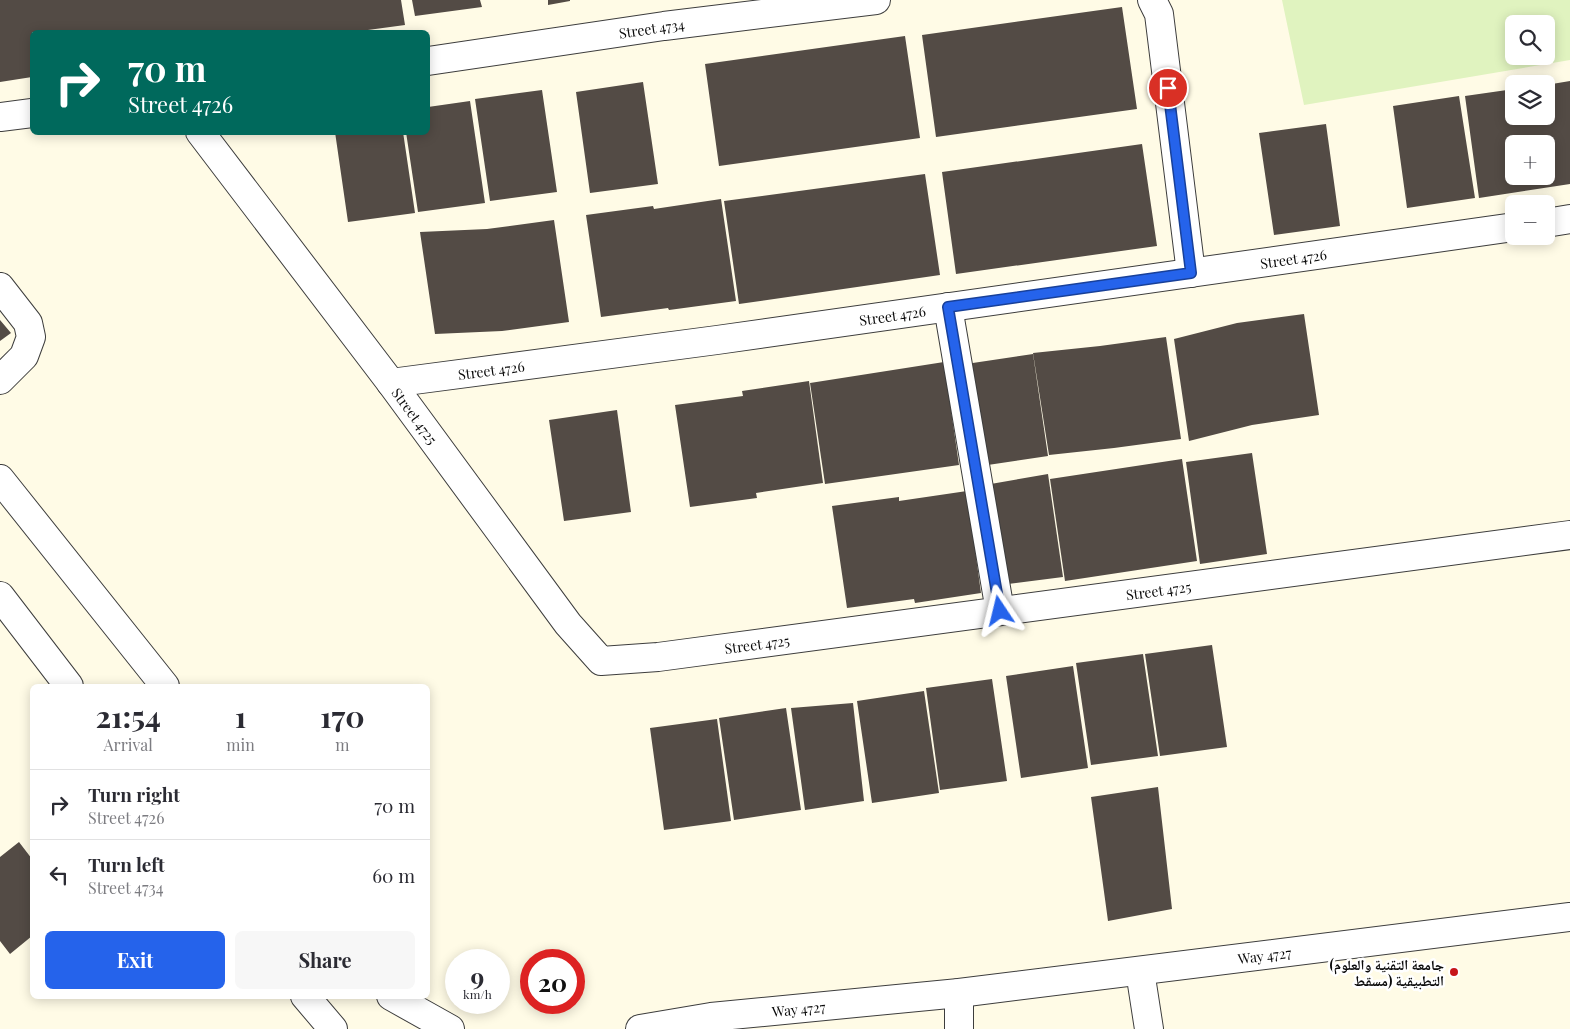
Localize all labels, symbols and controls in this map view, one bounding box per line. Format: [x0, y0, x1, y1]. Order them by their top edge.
street label: Street 4734 [617, 14, 686, 42]
map controls [1505, 15, 1555, 245]
button: search [1505, 15, 1555, 65]
text: 70 m [128, 44, 206, 91]
icon: right [45, 50, 110, 115]
pin [1147, 67, 1189, 109]
icon: arrive [1154, 74, 1182, 102]
button: layers [1505, 75, 1555, 125]
text: Street 4726 [128, 89, 233, 119]
button: + [1505, 135, 1555, 185]
button: − [1505, 195, 1555, 245]
street label: Street 4726 [1259, 244, 1328, 272]
street label: Street 4726 [858, 301, 927, 329]
street label: Street 4726 [457, 356, 526, 384]
street label: Street 4725 [388, 384, 442, 448]
street label: Street 4725 [1125, 576, 1192, 604]
position arrow [973, 584, 1025, 636]
street label: Street 4725 [723, 630, 791, 658]
text: 21:54 [95, 696, 161, 736]
text: 1 [235, 696, 246, 736]
text: 170 [320, 696, 365, 736]
text: Arrival [103, 734, 153, 755]
text: min [226, 734, 255, 755]
text: m [335, 734, 349, 755]
text: Turn right [88, 781, 180, 807]
icon: right [45, 791, 73, 819]
text: 70 m [374, 792, 415, 818]
text: Street 4726 [88, 807, 164, 828]
text: Turn left [88, 851, 165, 877]
icon: left [45, 861, 73, 889]
text: 60 m [372, 862, 415, 888]
text: Street 4734 [88, 877, 164, 898]
button: Exit [45, 931, 225, 989]
button: Share [235, 931, 415, 989]
street label: Way 4727 [1236, 942, 1293, 968]
speed limit sign: 20 [520, 949, 585, 1014]
place label: (جامعة التقنية والعلوم التطبيقية (مسقط [1329, 955, 1444, 990]
text: 9 [471, 959, 484, 992]
marker: (جامعة التقنية والعلوم التطبيقية (مسقط [1448, 966, 1460, 978]
text: km/h [463, 986, 492, 1002]
street label: Way 4727 [770, 996, 826, 1021]

